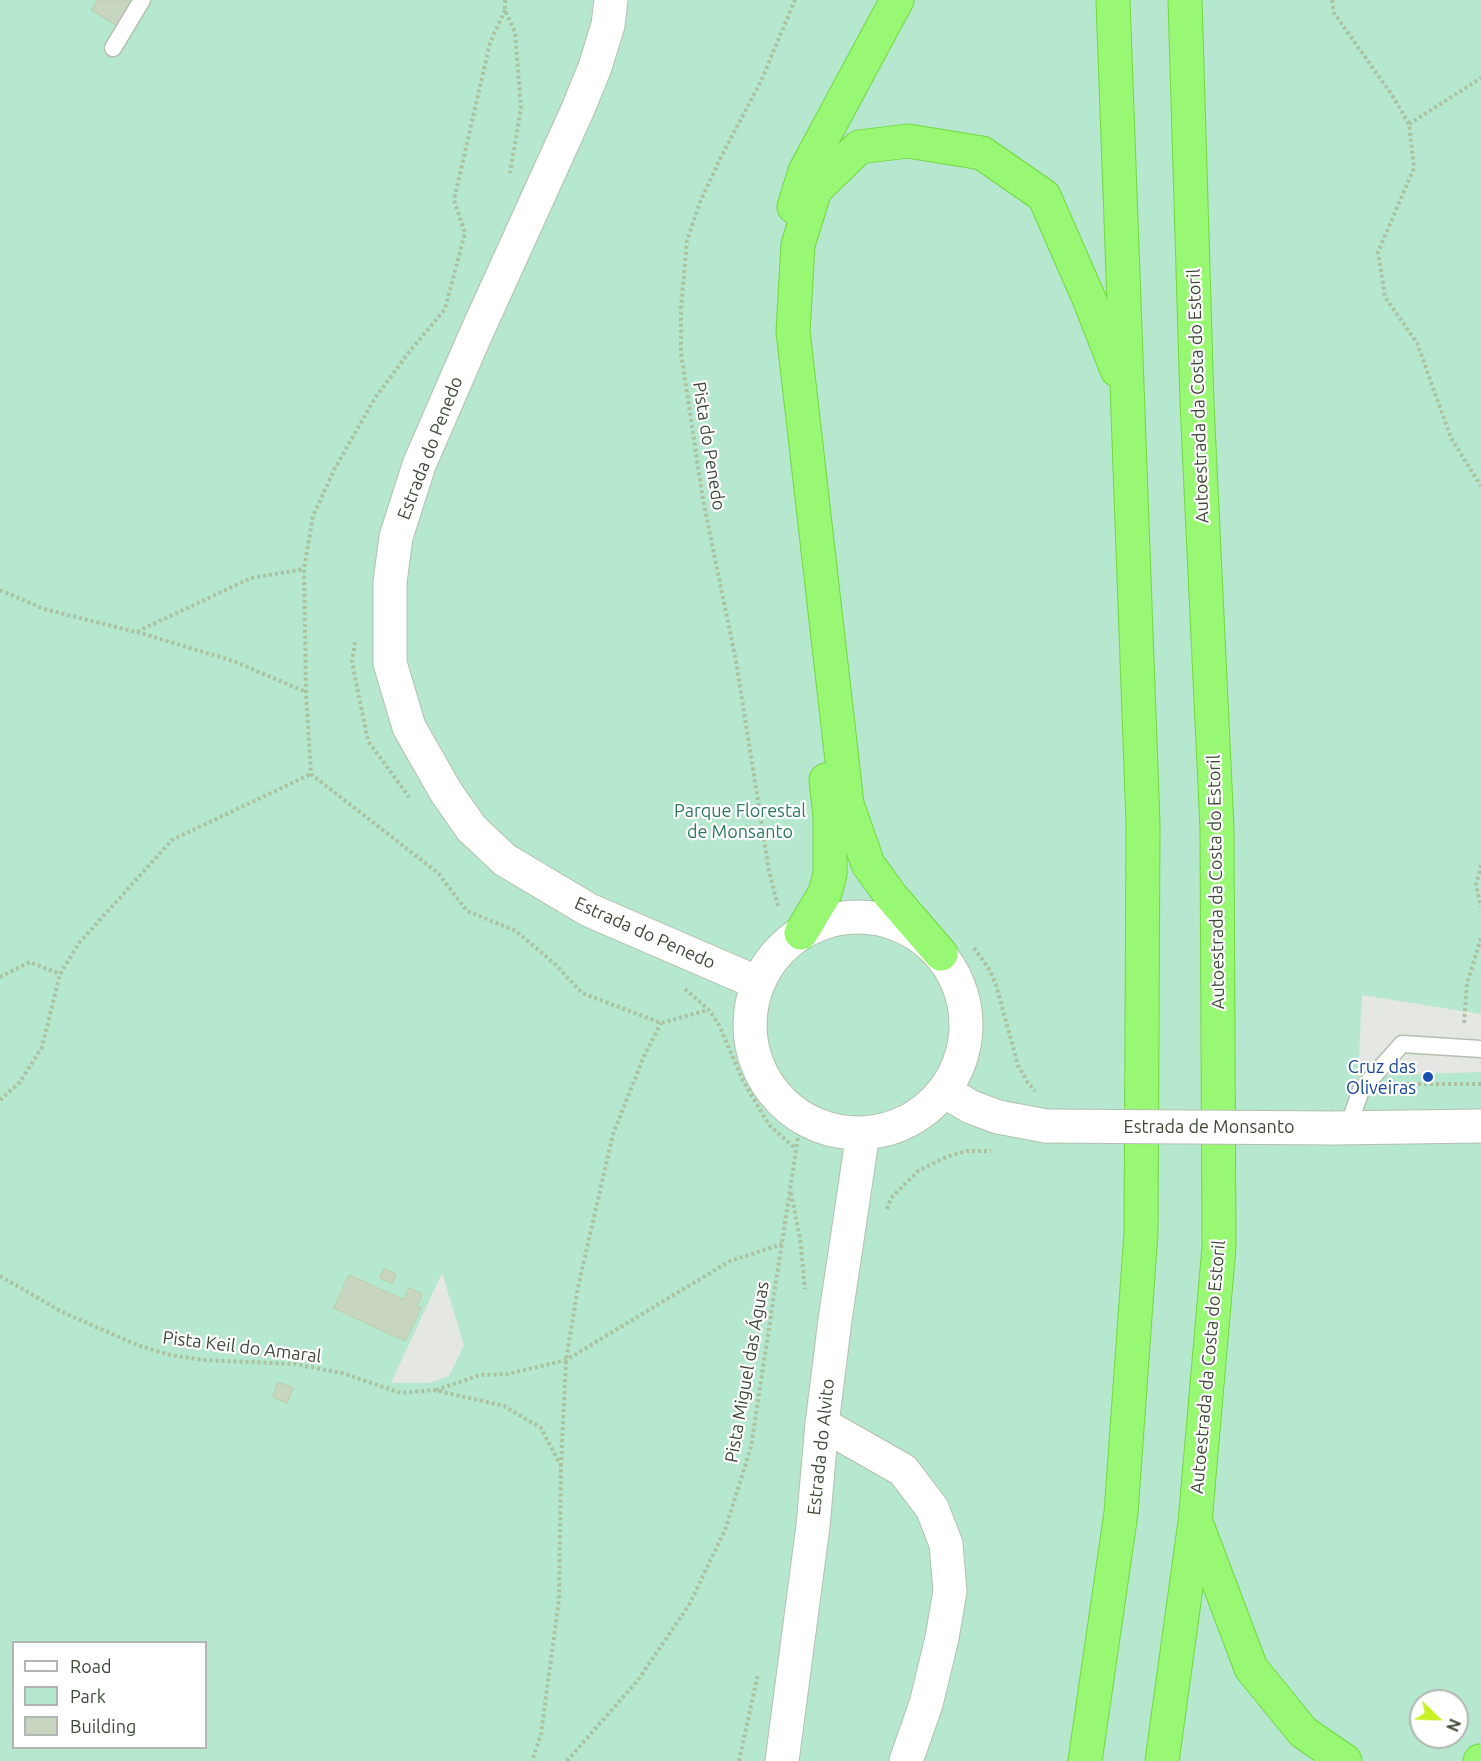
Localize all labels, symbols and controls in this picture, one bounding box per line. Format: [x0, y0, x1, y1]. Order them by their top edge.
street label: Autoestrada da Costa do Estoril [1183, 268, 1213, 524]
street label: Estrada do Penedo [393, 373, 467, 523]
street label: Pista do Penedo [688, 380, 730, 512]
street label: Autoestrada da Costa do Estoril [1203, 755, 1229, 1009]
park label: Parque Florestal de Monsanto [674, 800, 806, 842]
street label: Estrada do Penedo [571, 892, 719, 974]
place label: Cruz das Oliveiras [1346, 1056, 1416, 1098]
marker: Cruz das Oliveiras [1421, 1070, 1435, 1084]
street label: Estrada de Monsanto [1124, 1116, 1294, 1138]
street label: Autoestrada da Costa do Estoril [1186, 1239, 1230, 1495]
street label: Pista Miguel das Águas [720, 1280, 774, 1464]
street label: Pista Keil do Amaral [161, 1327, 323, 1367]
street label: Estrada do Alvito [803, 1378, 839, 1516]
legend [12, 1641, 207, 1749]
text: Road [70, 1656, 112, 1676]
text: Park [70, 1686, 106, 1706]
north arrow [1409, 1689, 1469, 1749]
text: Building [70, 1716, 136, 1736]
text: N [1443, 1716, 1464, 1734]

